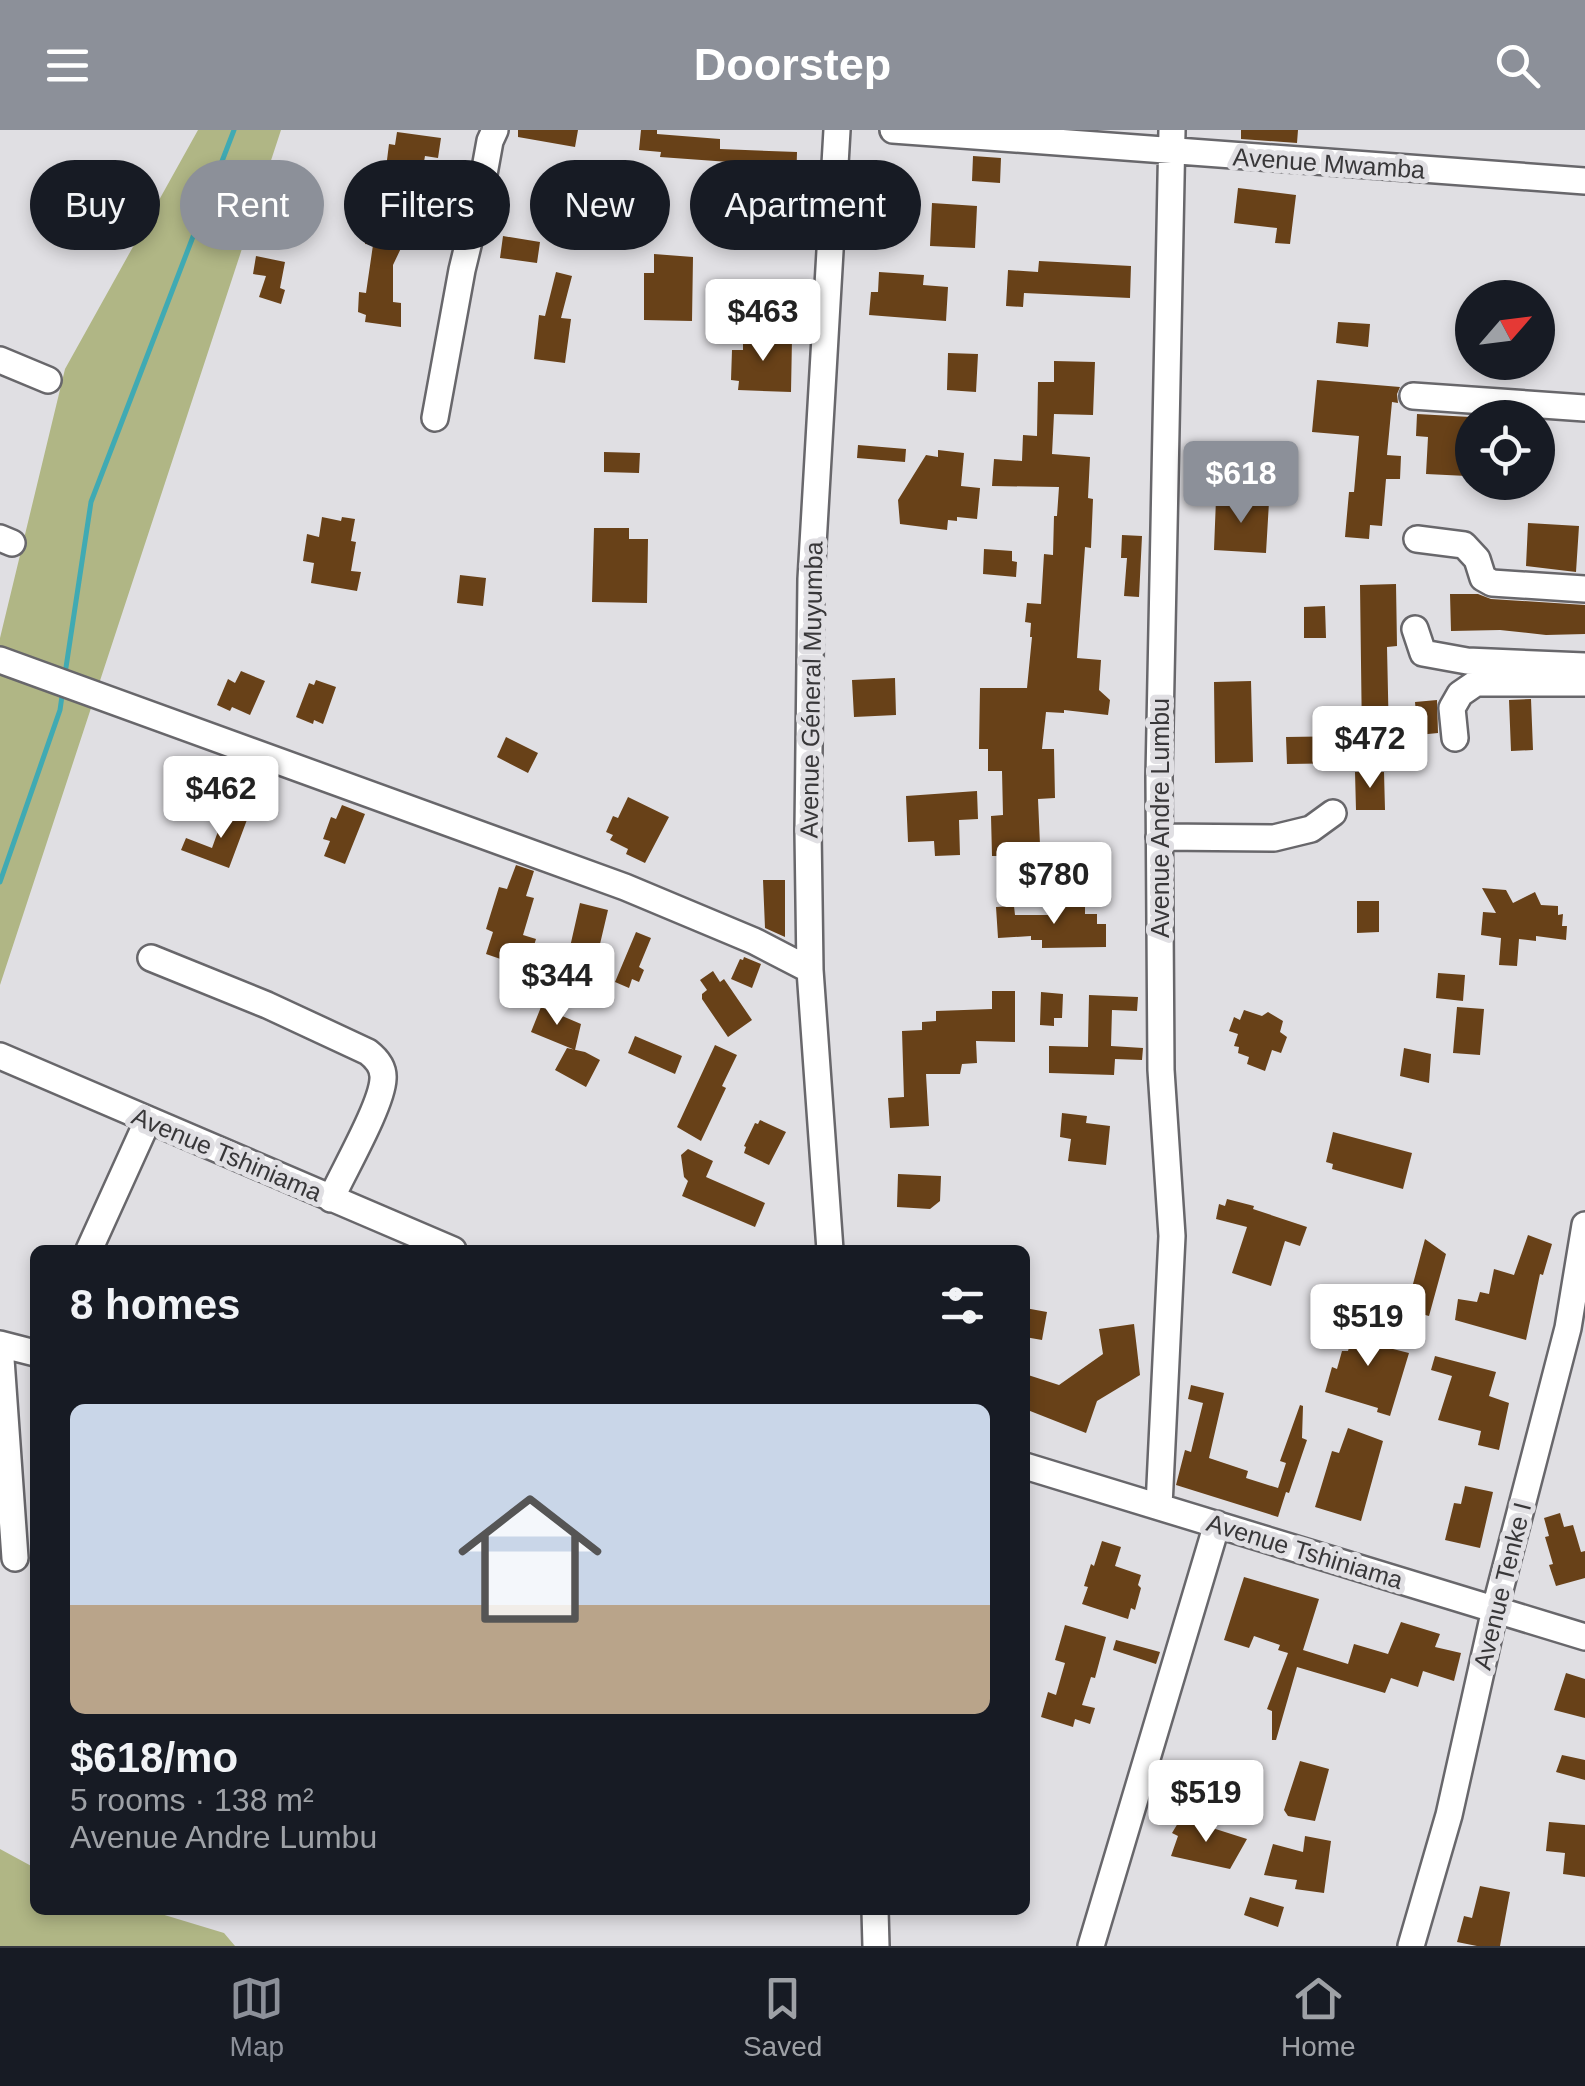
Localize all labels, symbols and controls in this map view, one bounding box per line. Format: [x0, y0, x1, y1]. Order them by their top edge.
icon: menu [40, 38, 95, 93]
icon: search [1490, 38, 1545, 93]
text: Doorstep [694, 39, 891, 90]
street label: Avenue Mwamba [1232, 142, 1426, 184]
chip: Buy [30, 160, 160, 250]
chip: Rent [180, 160, 324, 250]
chip: Filters [344, 160, 510, 250]
chip: New [530, 160, 670, 250]
chip: Apartment [690, 160, 921, 250]
pin: $463 [704, 279, 822, 364]
north arrow [1455, 280, 1555, 380]
map controls [1455, 280, 1555, 500]
text: $463 [727, 293, 799, 329]
button: locate [1455, 400, 1555, 500]
pin: $618 [1182, 441, 1300, 526]
text: $618 [1205, 455, 1277, 491]
street label: Avenue Géneral Muyumba [794, 541, 828, 839]
street label: Avenue Andre Lumbu [1146, 698, 1174, 938]
pin: $472 [1311, 706, 1429, 791]
text: $472 [1334, 720, 1406, 756]
pin: $462 [162, 756, 280, 841]
text: $462 [185, 770, 257, 806]
pin: $780 [995, 842, 1113, 927]
text: $780 [1018, 856, 1090, 892]
pin: $344 [498, 943, 616, 1028]
text: $344 [521, 957, 593, 993]
street label: Avenue Tshiniama [128, 1101, 326, 1207]
icon: filters [935, 1278, 990, 1333]
text: 8 homes [70, 1281, 240, 1328]
pin: $519 [1309, 1284, 1427, 1369]
text: $519 [1332, 1298, 1404, 1334]
icon: home [440, 1469, 620, 1649]
street label: Avenue Tenke I [1468, 1499, 1536, 1673]
street label: Avenue Tshiniama [1204, 1508, 1406, 1594]
text: $618/mo [70, 1734, 238, 1781]
pin: $519 [1147, 1760, 1265, 1845]
text: $519 [1170, 1774, 1242, 1810]
text: 5 rooms · 138 m² [70, 1782, 314, 1818]
text: Avenue Andre Lumbu [70, 1819, 377, 1855]
tab: Map [229, 1971, 284, 2063]
tab: Saved [743, 1971, 822, 2063]
tab: Home [1281, 1971, 1356, 2063]

